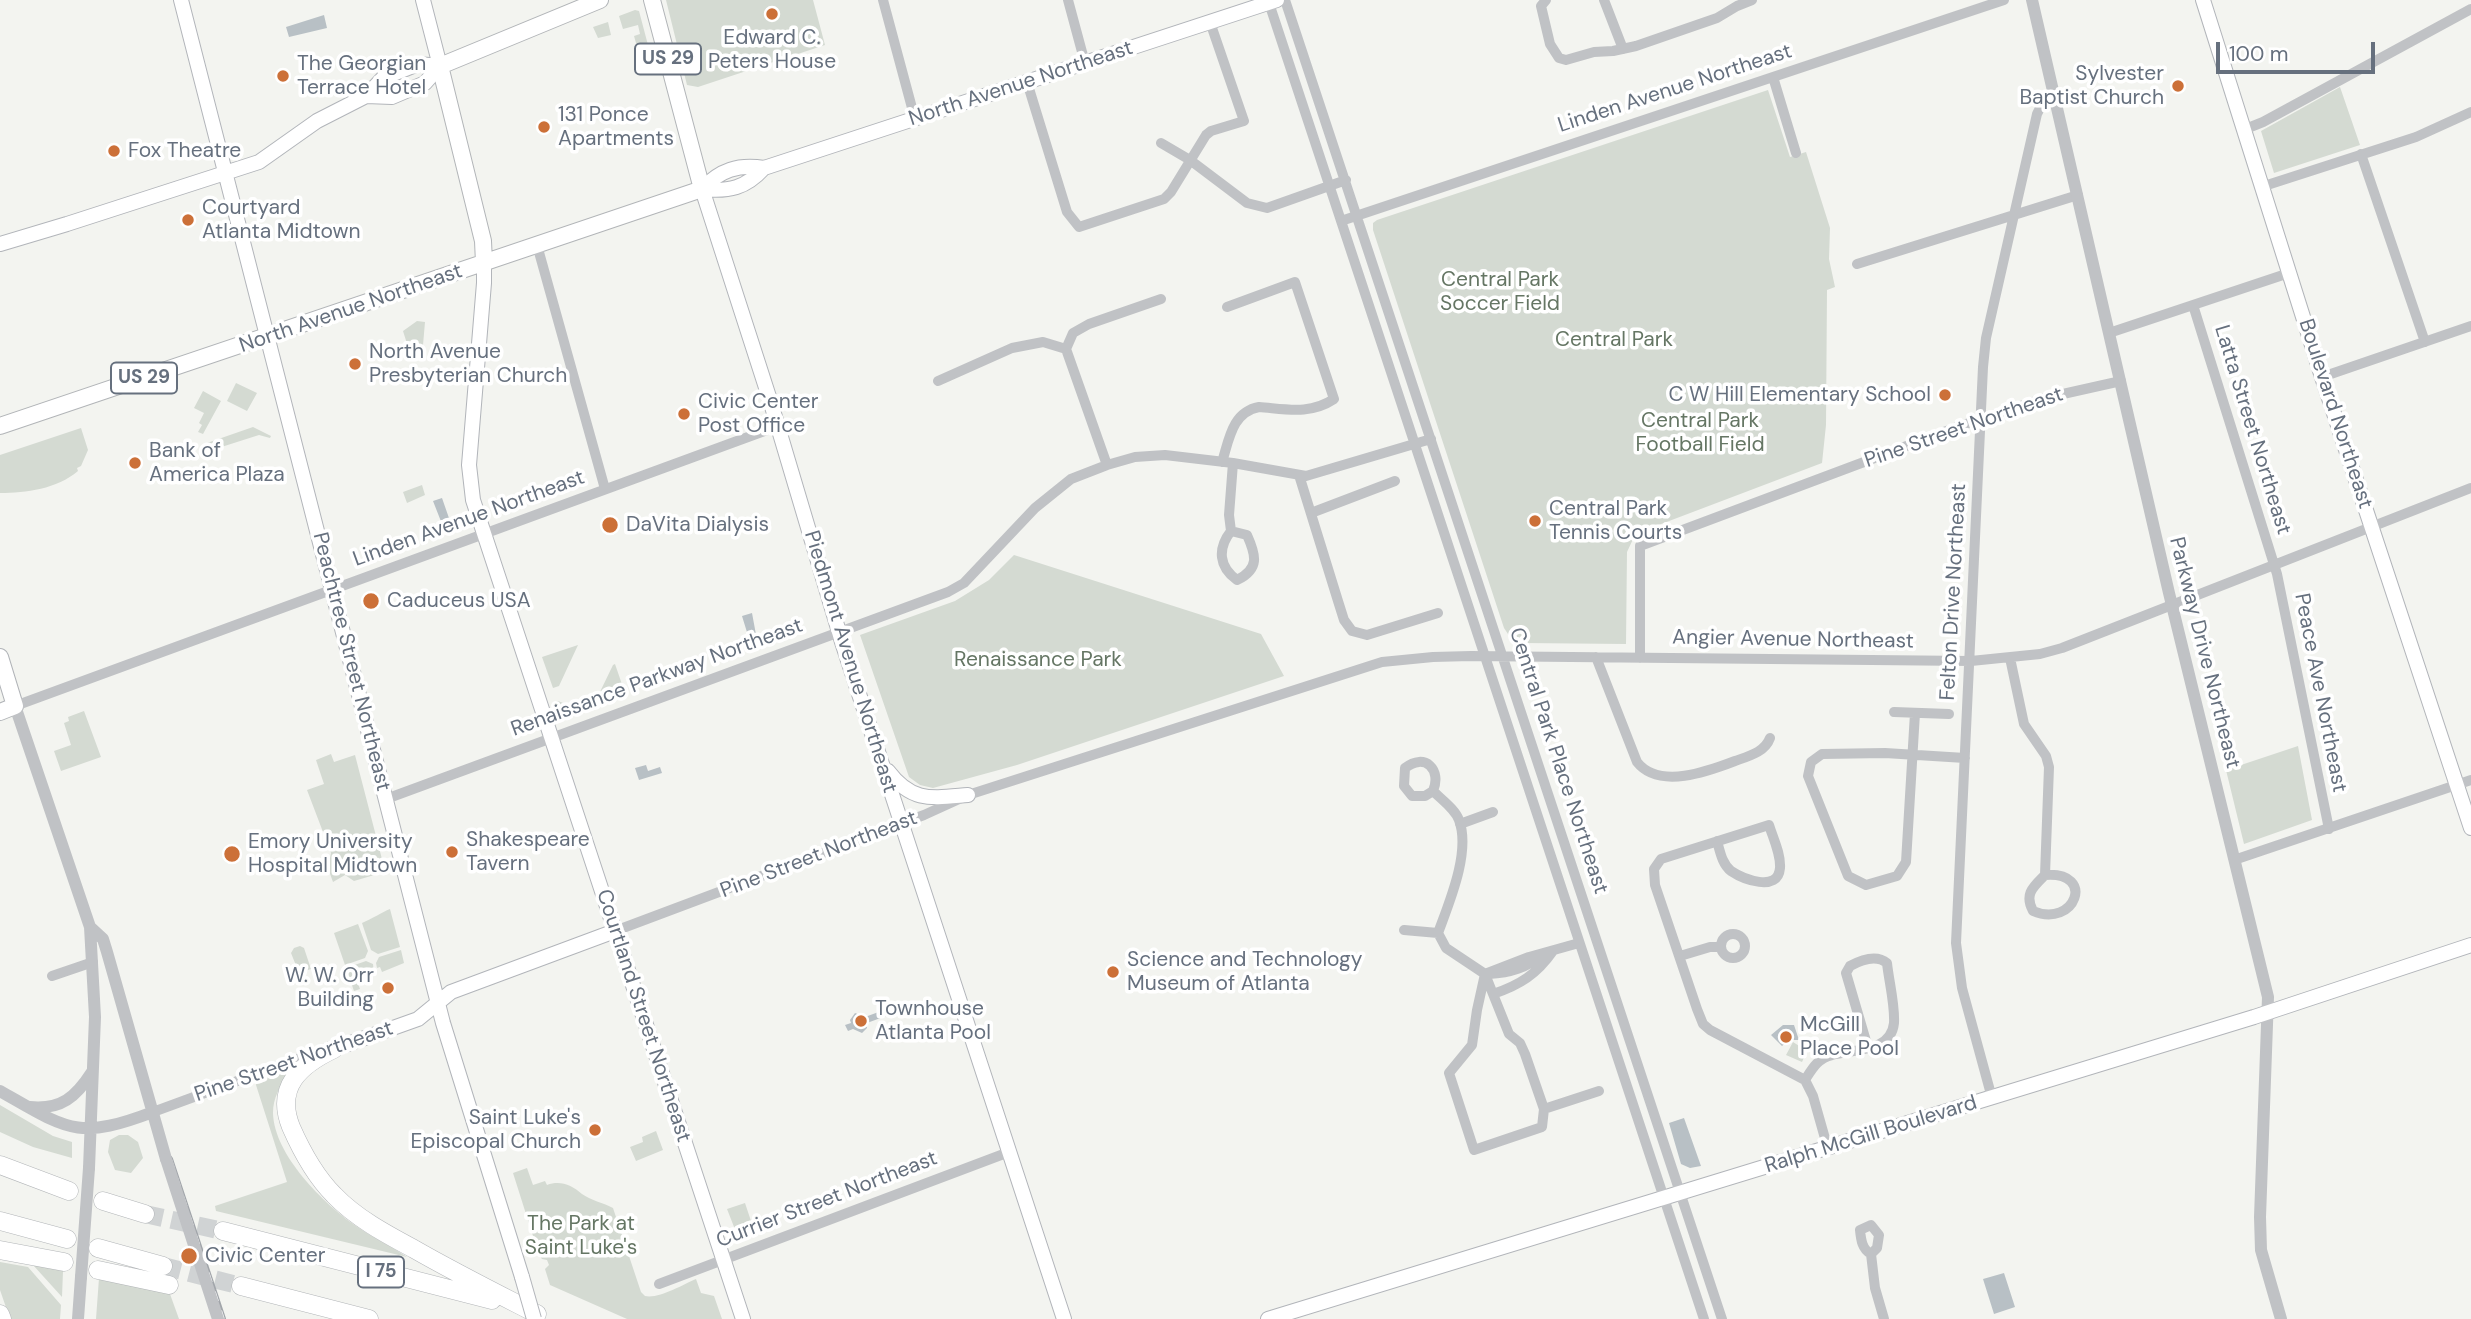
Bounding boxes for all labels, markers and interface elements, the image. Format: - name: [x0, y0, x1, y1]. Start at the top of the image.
- marker: Edward C. Peters House: [764, 6, 780, 22]
- place label: Edward C. Peters House: [708, 25, 836, 75]
- scale bar: [2219, 28, 2378, 72]
- street label: North Avenue Northeast: [906, 36, 1136, 132]
- street label: Linden Avenue Northeast: [1555, 39, 1795, 139]
- text: 100 m: [2229, 40, 2289, 68]
- road number: US 29: [635, 44, 701, 74]
- place label: The Georgian Terrace Hotel: [297, 51, 426, 101]
- place label: Sylvester Baptist Church: [2019, 61, 2164, 111]
- marker: The Georgian Terrace Hotel: [275, 68, 291, 84]
- marker: Sylvester Baptist Church: [2170, 78, 2186, 94]
- place label: 131 Ponce Apartments: [558, 102, 674, 152]
- marker: 131 Ponce Apartments: [536, 119, 552, 135]
- place label: Fox Theatre: [128, 138, 241, 164]
- marker: Fox Theatre: [106, 143, 122, 159]
- place label: Courtyard Atlanta Midtown: [202, 195, 361, 245]
- marker: Courtyard Atlanta Midtown: [180, 212, 196, 228]
- street label: North Avenue Northeast: [236, 259, 466, 359]
- park label: Central Park Soccer Field: [1440, 267, 1560, 317]
- street label: Boulevard Northeast: [2292, 316, 2378, 512]
- street label: Latta Street Northeast: [2208, 322, 2296, 538]
- park label: Central Park: [1555, 327, 1673, 353]
- place label: North Avenue Presbyterian Church: [369, 339, 567, 389]
- marker: North Avenue Presbyterian Church: [347, 356, 363, 372]
- road number: US 29: [111, 362, 177, 394]
- place label: C W Hill Elementary School: [1668, 382, 1931, 408]
- street label: Pine Street Northeast: [1861, 382, 2067, 474]
- marker: C W Hill Elementary School: [1937, 387, 1953, 403]
- place label: Civic Center Post Office: [698, 389, 818, 439]
- marker: Civic Center Post Office: [676, 406, 692, 422]
- park label: Central Park Football Field: [1635, 408, 1765, 458]
- place label: Bank of America Plaza: [149, 438, 285, 488]
- marker: Bank of America Plaza: [127, 455, 143, 471]
- street label: Linden Avenue Northeast: [350, 465, 588, 573]
- street label: Felton Drive Northeast: [1936, 483, 1972, 701]
- place label: Central Park Tennis Courts: [1549, 496, 1682, 546]
- place label: DaVita Dialysis: [626, 512, 769, 538]
- marker: Central Park Tennis Courts: [1527, 513, 1543, 529]
- marker: DaVita Dialysis: [600, 515, 620, 535]
- street label: Piedmont Avenue Northeast: [798, 528, 902, 796]
- street label: Peachtree Street Northeast: [307, 530, 395, 794]
- street label: Parkway Drive Northeast: [2163, 535, 2245, 771]
- place label: Caduceus USA: [387, 588, 531, 614]
- marker: Caduceus USA: [361, 591, 381, 611]
- street label: Peace Ave Northeast: [2288, 591, 2352, 795]
- street label: Renaissance Parkway Northeast: [508, 613, 806, 743]
- street label: Central Park Place Northeast: [1503, 625, 1613, 897]
- street label: Angier Avenue Northeast: [1672, 625, 1914, 655]
- park label: Renaissance Park: [954, 647, 1122, 673]
- street label: Pine Street Northeast: [717, 806, 921, 904]
- place label: Shakespeare Tavern: [466, 827, 590, 877]
- place label: Emory University Hospital Midtown: [248, 829, 417, 879]
- marker: Emory University Hospital Midtown: [222, 844, 242, 864]
- marker: Shakespeare Tavern: [444, 844, 460, 860]
- street label: Courtland Street Northeast: [590, 886, 696, 1146]
- place label: Science and Technology Museum of Atlanta: [1127, 947, 1362, 997]
- place label: W. W. Orr Building: [285, 963, 374, 1013]
- marker: Science and Technology Museum of Atlanta: [1105, 964, 1121, 980]
- marker: W. W. Orr Building: [380, 980, 396, 996]
- place label: Townhouse Atlanta Pool: [875, 996, 991, 1046]
- place label: McGill Place Pool: [1800, 1012, 1899, 1062]
- marker: Townhouse Atlanta Pool: [853, 1013, 869, 1029]
- street label: Pine Street Northeast: [191, 1016, 397, 1108]
- marker: McGill Place Pool: [1778, 1029, 1794, 1045]
- street label: Ralph McGill Boulevard: [1762, 1091, 1980, 1179]
- place label: Saint Luke's Episcopal Church: [410, 1105, 581, 1155]
- marker: Saint Luke's Episcopal Church: [587, 1122, 603, 1138]
- street label: Currier Street Northeast: [713, 1146, 941, 1254]
- park label: The Park at Saint Luke's: [525, 1211, 637, 1261]
- place label: Civic Center: [205, 1243, 325, 1269]
- marker: Civic Center: [179, 1246, 199, 1266]
- road number: I 75: [358, 1256, 404, 1288]

